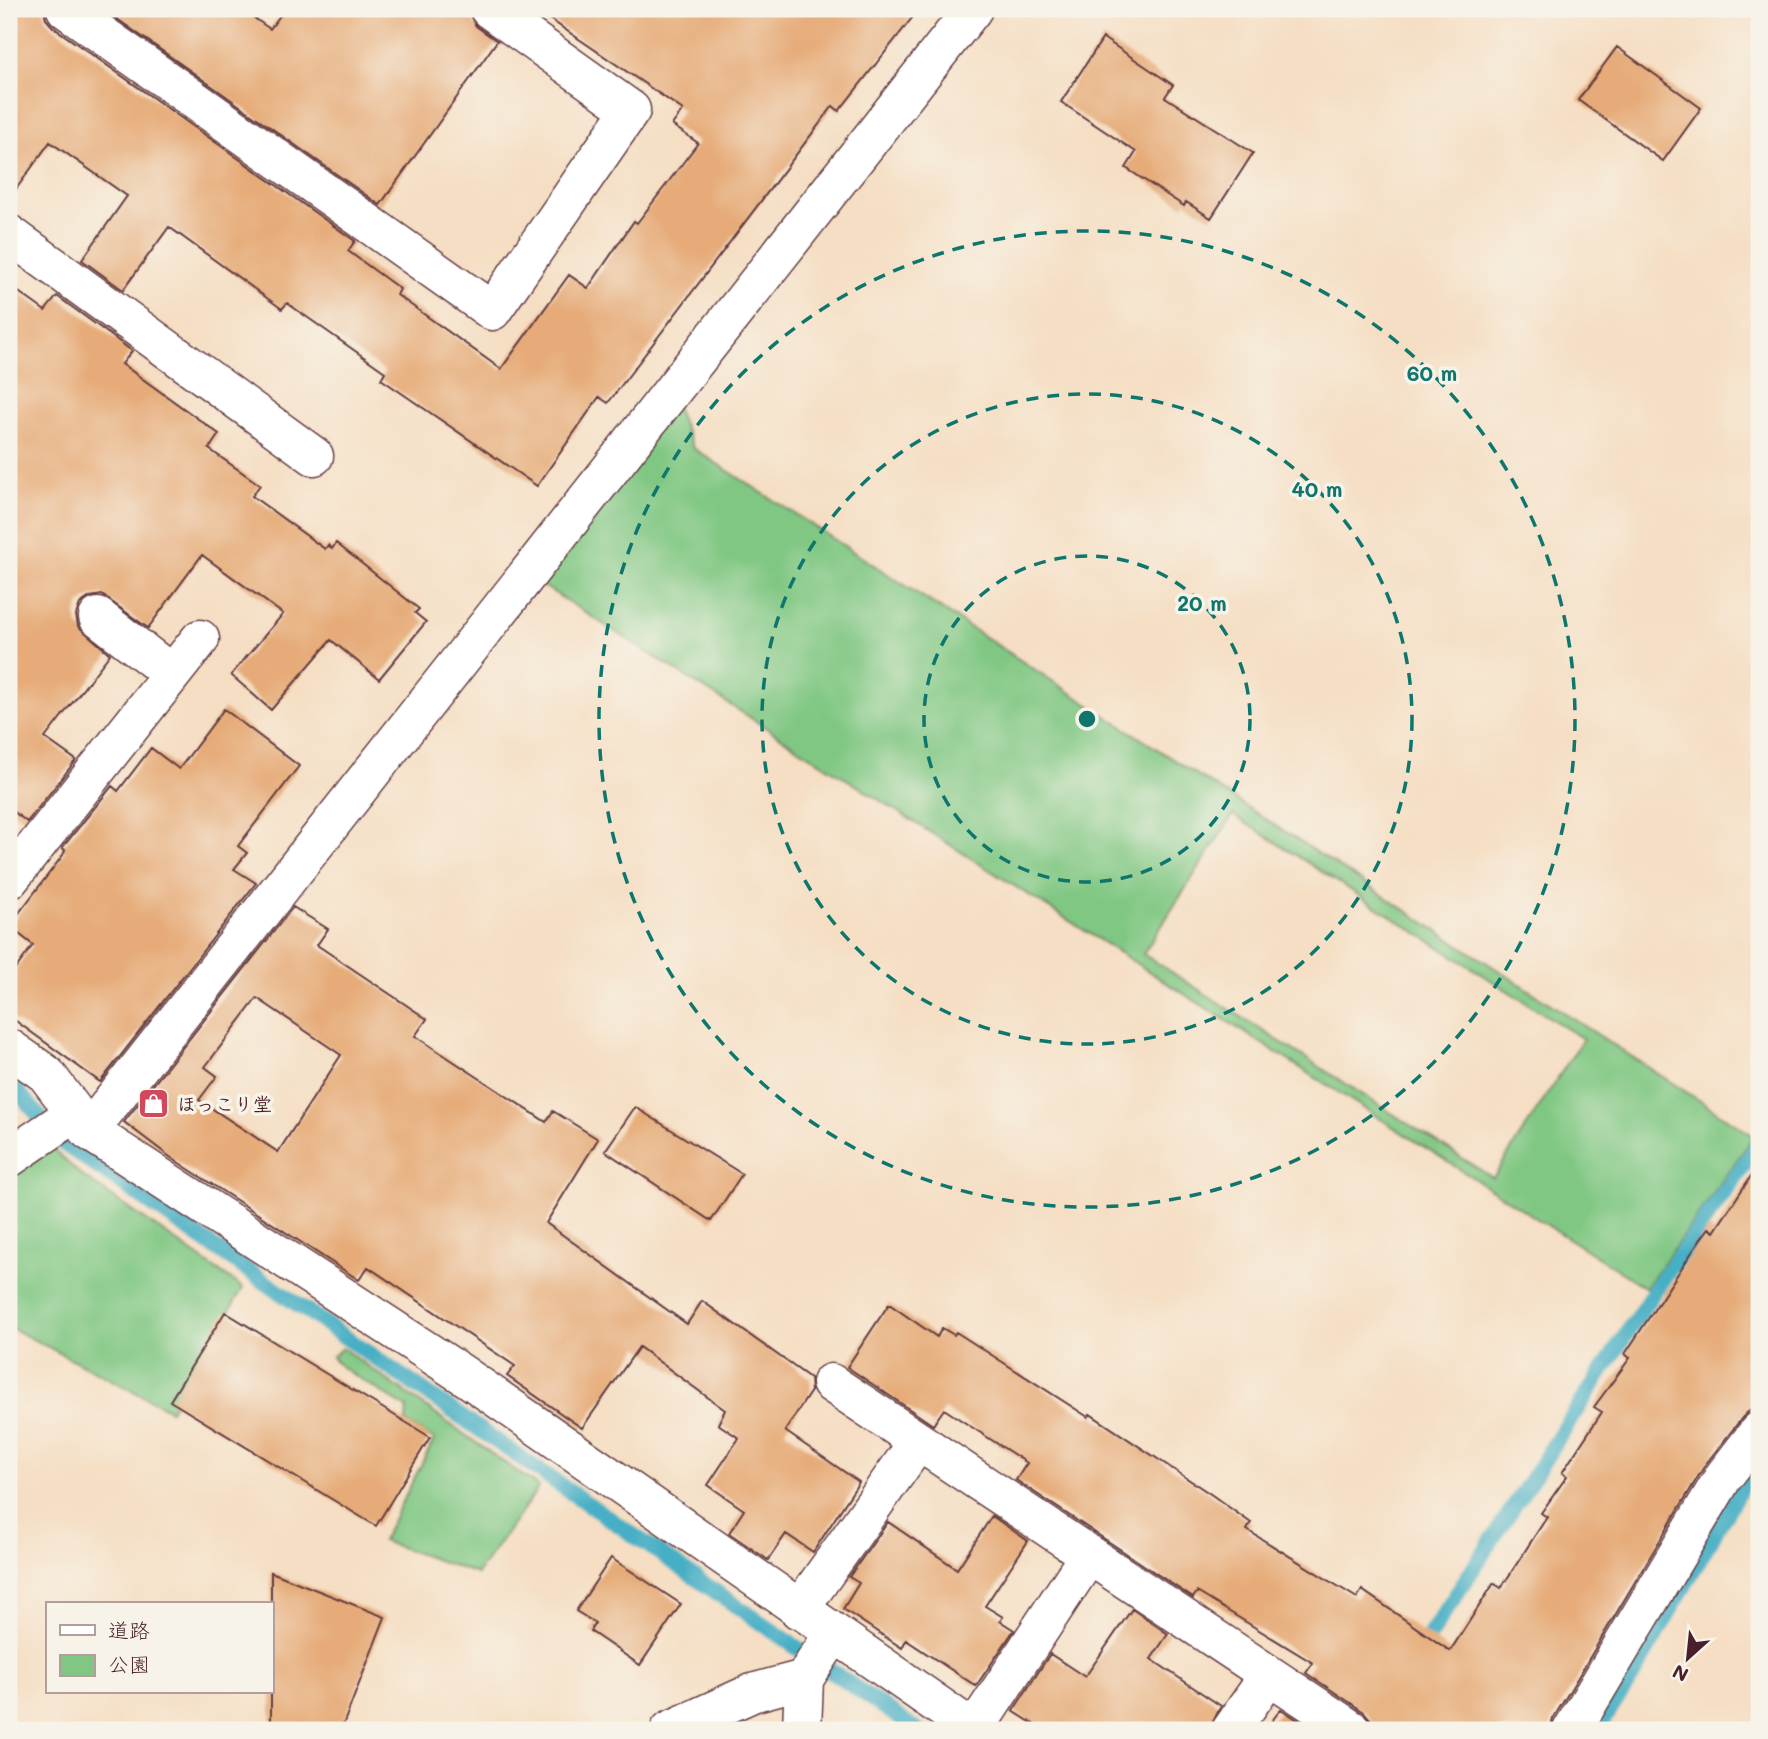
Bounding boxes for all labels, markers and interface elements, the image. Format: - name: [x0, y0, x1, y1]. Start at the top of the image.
- text: 60 m: [1407, 359, 1457, 386]
- text: 40 m: [1291, 475, 1343, 502]
- text: 20 m: [1177, 589, 1227, 616]
- centre of rings: [1075, 707, 1099, 731]
- shop icon: ほっこり堂: [137, 1087, 171, 1121]
- place label: ほっこり堂: [177, 1091, 272, 1116]
- legend: [46, 1602, 273, 1694]
- text: 道路: [108, 1616, 150, 1643]
- north arrow: [1652, 1624, 1722, 1694]
- text: 公園: [108, 1650, 150, 1677]
- text: N: [1668, 1659, 1692, 1688]

